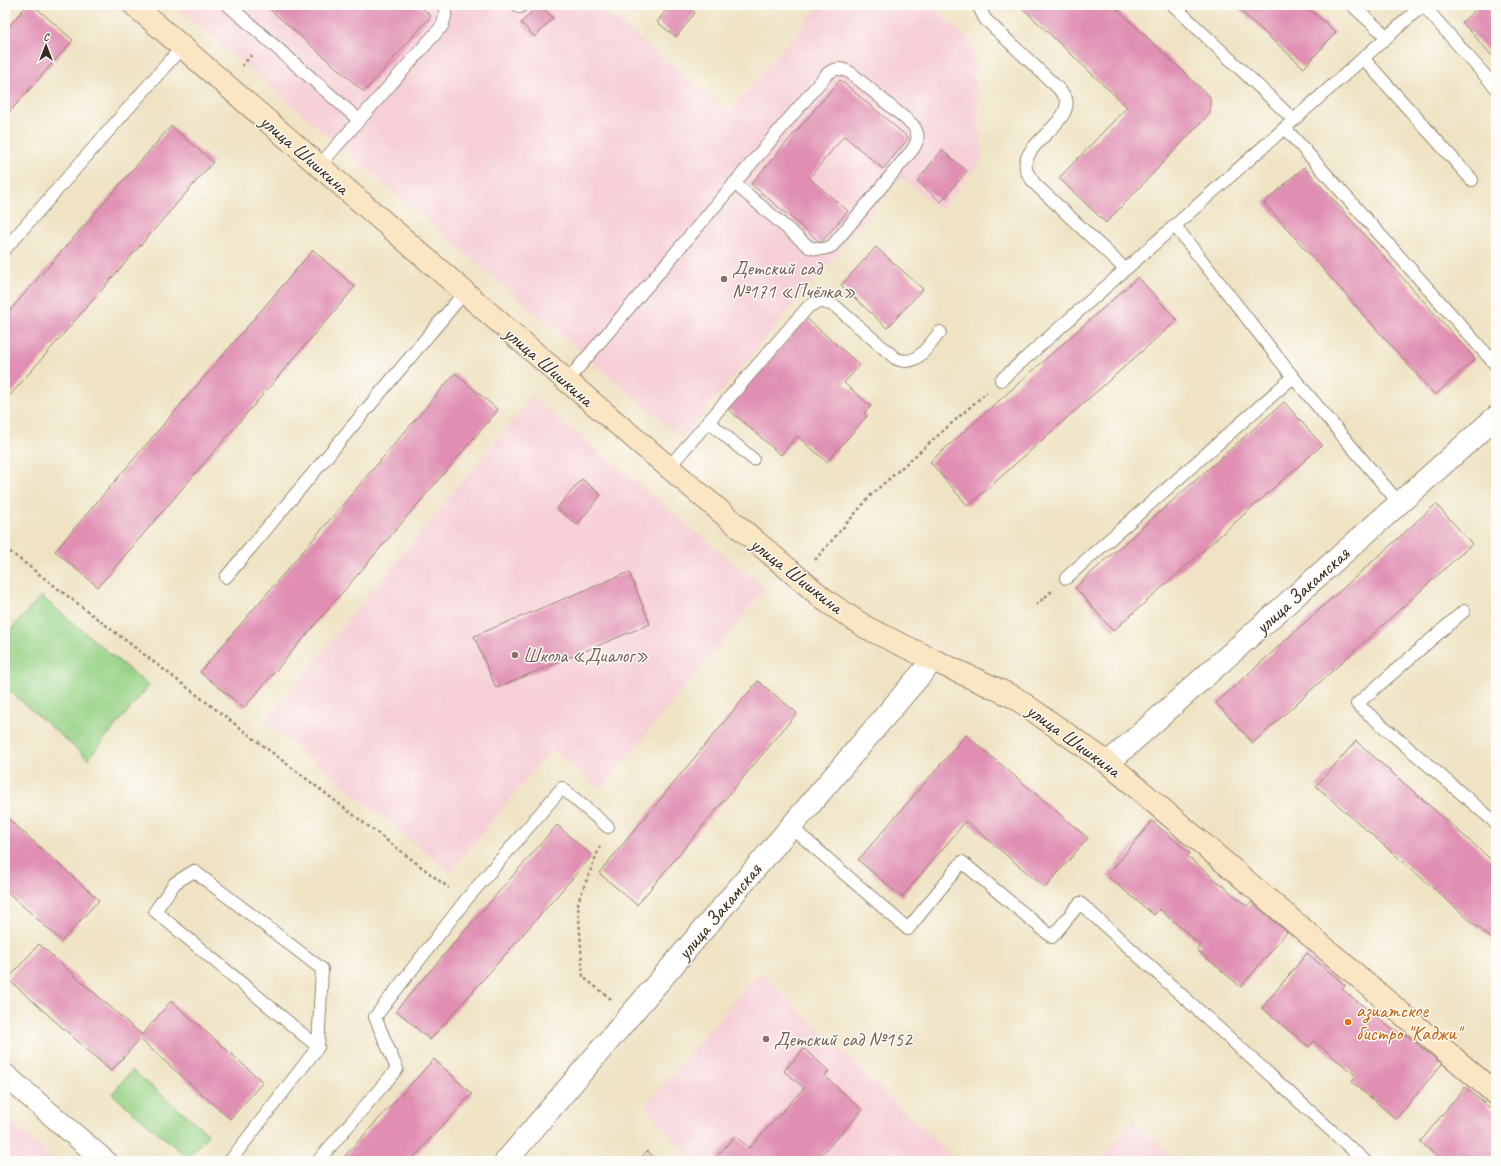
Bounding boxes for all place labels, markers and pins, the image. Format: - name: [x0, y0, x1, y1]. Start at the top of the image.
- place label: Детский сад №171 «Пчёлка»: [732, 256, 856, 304]
- marker: Детский сад №171 «Пчёлка»: [719, 274, 729, 284]
- place label: Школа «Диалог»: [523, 643, 648, 668]
- marker: Школа «Диалог»: [510, 650, 520, 660]
- place label: азиатское бистро "Каджи": [1356, 998, 1465, 1046]
- marker: азиатское бистро "Каджи": [1343, 1017, 1353, 1027]
- place label: Детский сад №152: [774, 1027, 914, 1052]
- marker: Детский сад №152: [761, 1034, 771, 1044]

